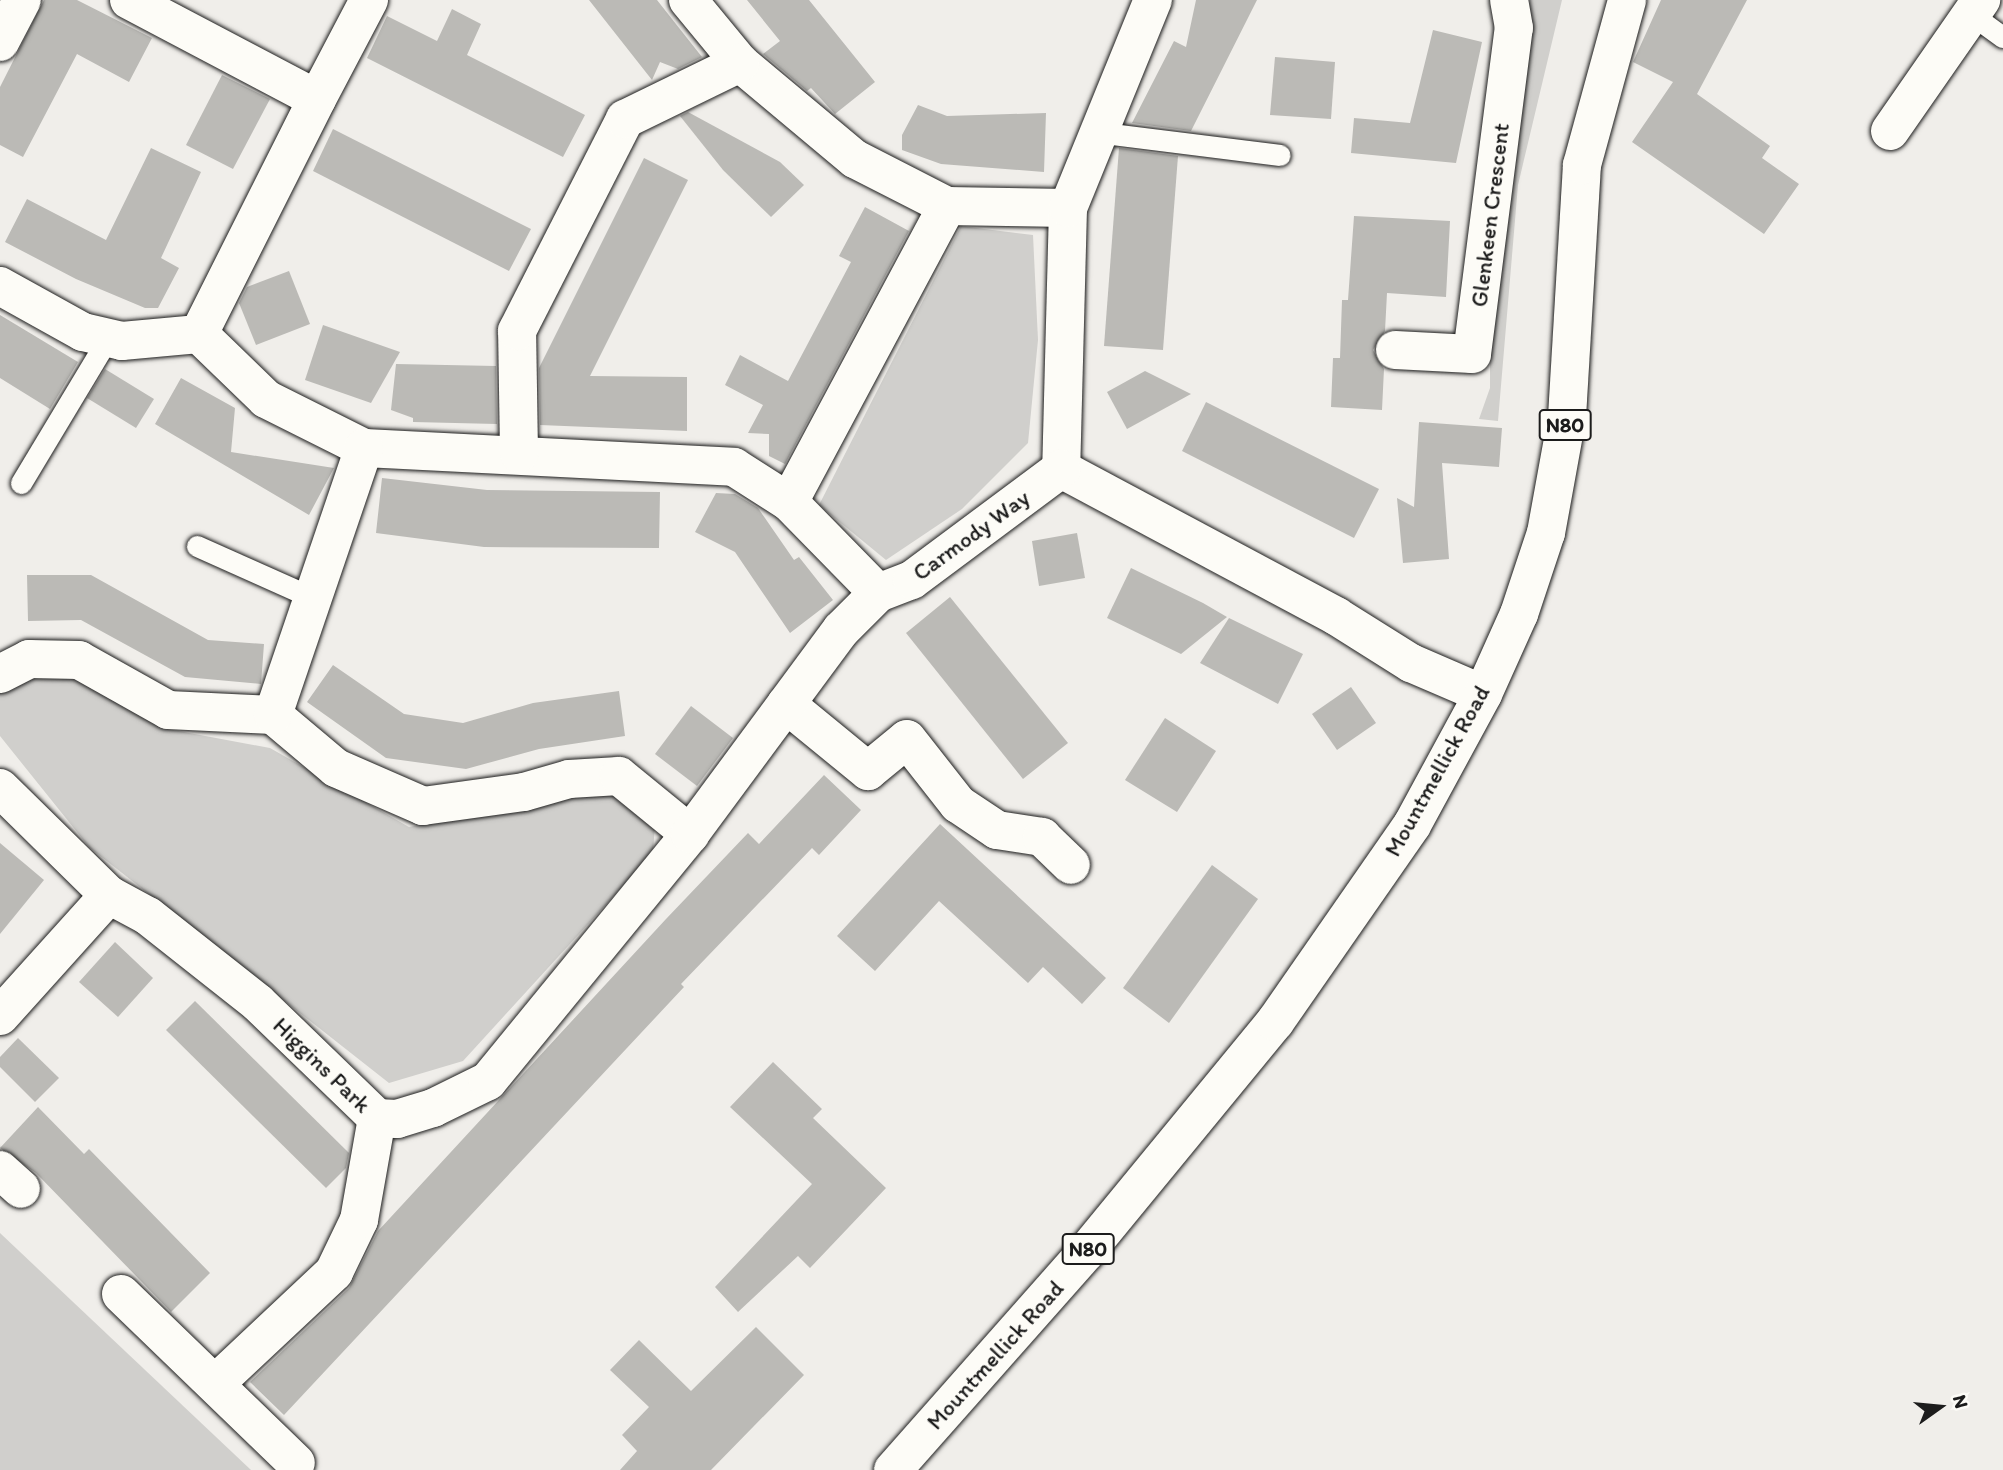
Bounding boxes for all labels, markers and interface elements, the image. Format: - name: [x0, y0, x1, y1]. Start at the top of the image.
- street label: Glenkeen Crescent: [1465, 121, 1515, 309]
- road number: N80: [1537, 408, 1593, 442]
- street label: Carmody Way: [908, 484, 1034, 586]
- street label: Mountmellick Road: [1379, 681, 1495, 861]
- street label: Higgins Park: [268, 1012, 376, 1118]
- road number: N80: [1060, 1232, 1116, 1266]
- street label: Mountmellick Road: [921, 1275, 1069, 1435]
- north arrow: [1905, 1372, 1975, 1442]
- text: N: [1948, 1392, 1974, 1411]

